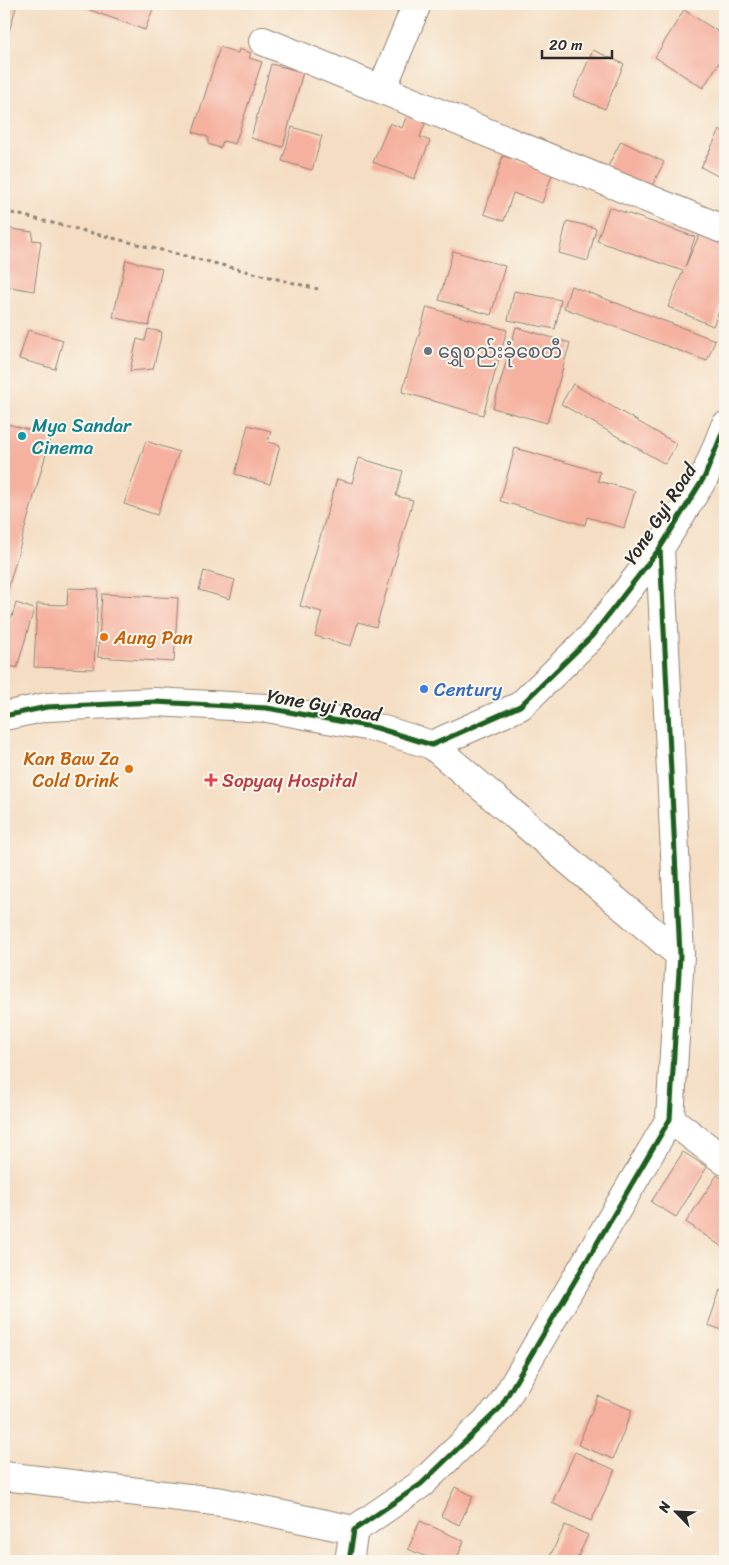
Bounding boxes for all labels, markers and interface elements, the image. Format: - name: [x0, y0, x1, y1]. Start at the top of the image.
- scale bar: [542, 28, 612, 60]
- text: 20 m: [549, 32, 583, 58]
- place label: ရွှေစည်းခုံစေတီ: [438, 335, 562, 368]
- marker: ရွှေစည်းခုံစေတီ: [422, 345, 434, 357]
- place label: Mya Sandar Cinema: [32, 409, 132, 464]
- marker: Mya Sandar Cinema: [16, 430, 28, 442]
- street label: Yone Gyi Road: [615, 455, 706, 571]
- place label: Aung Pan: [113, 621, 193, 654]
- marker: Aung Pan: [98, 631, 110, 643]
- place label: Century: [434, 673, 502, 706]
- street label: Yone Gyi Road: [264, 679, 386, 732]
- marker: Century: [418, 683, 430, 695]
- place label: Kan Baw Za Cold Drink: [23, 742, 119, 797]
- marker: Kan Baw Za Cold Drink: [123, 763, 135, 775]
- place label: Sopyay Hospital: [222, 764, 358, 797]
- marker: Sopyay Hospital: [204, 773, 218, 787]
- north arrow: [652, 1488, 702, 1538]
- text: N: [651, 1497, 678, 1517]

